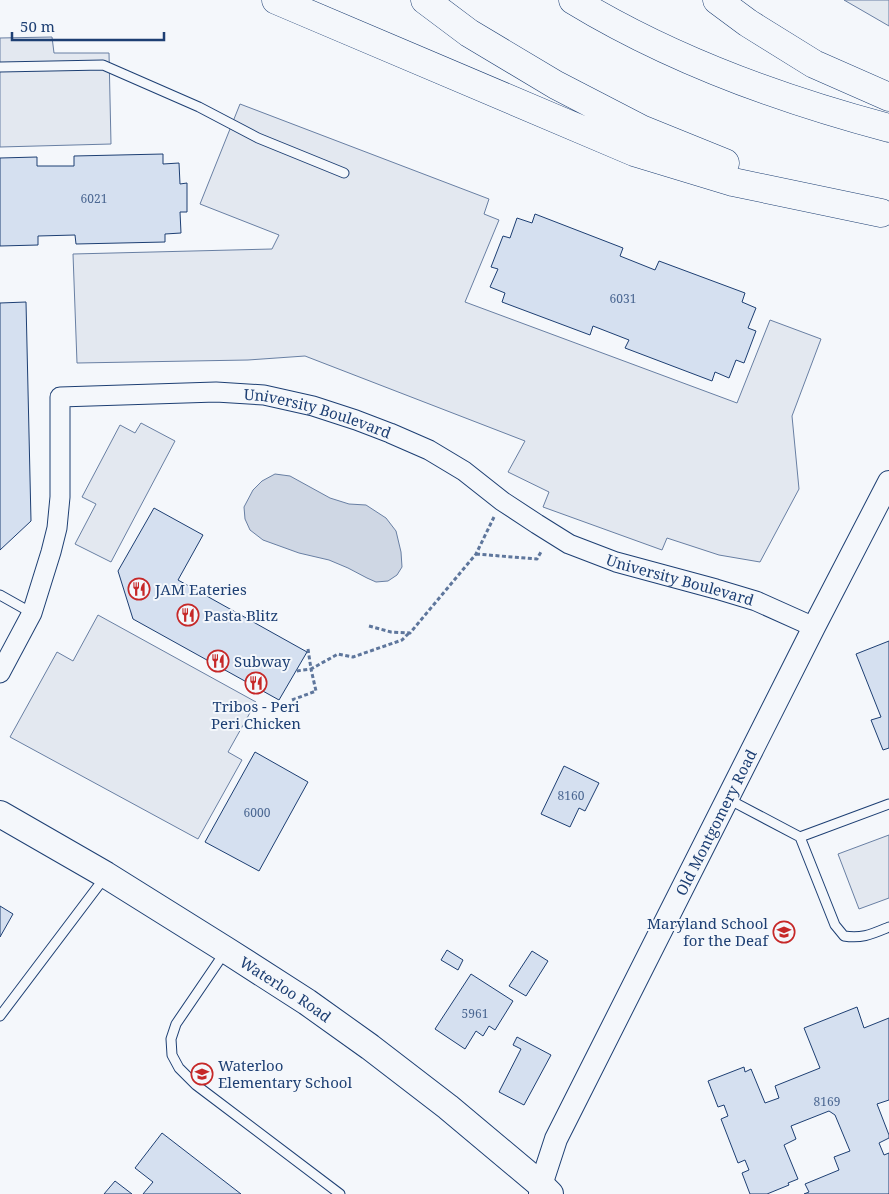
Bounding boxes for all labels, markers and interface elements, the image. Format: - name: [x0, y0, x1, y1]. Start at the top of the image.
- scale bar: [12, 10, 165, 42]
- text: 50 m: [20, 16, 55, 36]
- house number: 6021: [81, 190, 107, 207]
- house number: 6031: [610, 290, 636, 307]
- street label: University Boulevard: [243, 384, 394, 442]
- street label: University Boulevard: [603, 549, 756, 610]
- restaurant icon: JAM Eateries: [127, 577, 151, 601]
- place label: JAM Eateries: [154, 579, 247, 599]
- restaurant icon: Pasta Blitz: [176, 603, 200, 627]
- place label: Pasta Blitz: [204, 605, 278, 625]
- restaurant icon: Subway: [206, 649, 230, 673]
- place label: Subway: [234, 651, 291, 671]
- restaurant icon: Tribos - Peri Peri Chicken: [244, 671, 268, 695]
- place label: Tribos - Peri Peri Chicken: [211, 696, 301, 733]
- street label: Old Montgomery Road: [670, 746, 761, 899]
- house number: 8160: [558, 787, 585, 804]
- house number: 6000: [244, 804, 271, 821]
- place label: Maryland School for the Deaf: [647, 913, 769, 950]
- school or university icon: Maryland School for the Deaf: [772, 920, 796, 944]
- street label: Waterloo Road: [236, 952, 335, 1026]
- house number: 5961: [462, 1005, 488, 1022]
- place label: Waterloo Elementary School: [218, 1055, 352, 1092]
- school or university icon: Waterloo Elementary School: [190, 1062, 214, 1086]
- house number: 8169: [814, 1093, 840, 1110]

